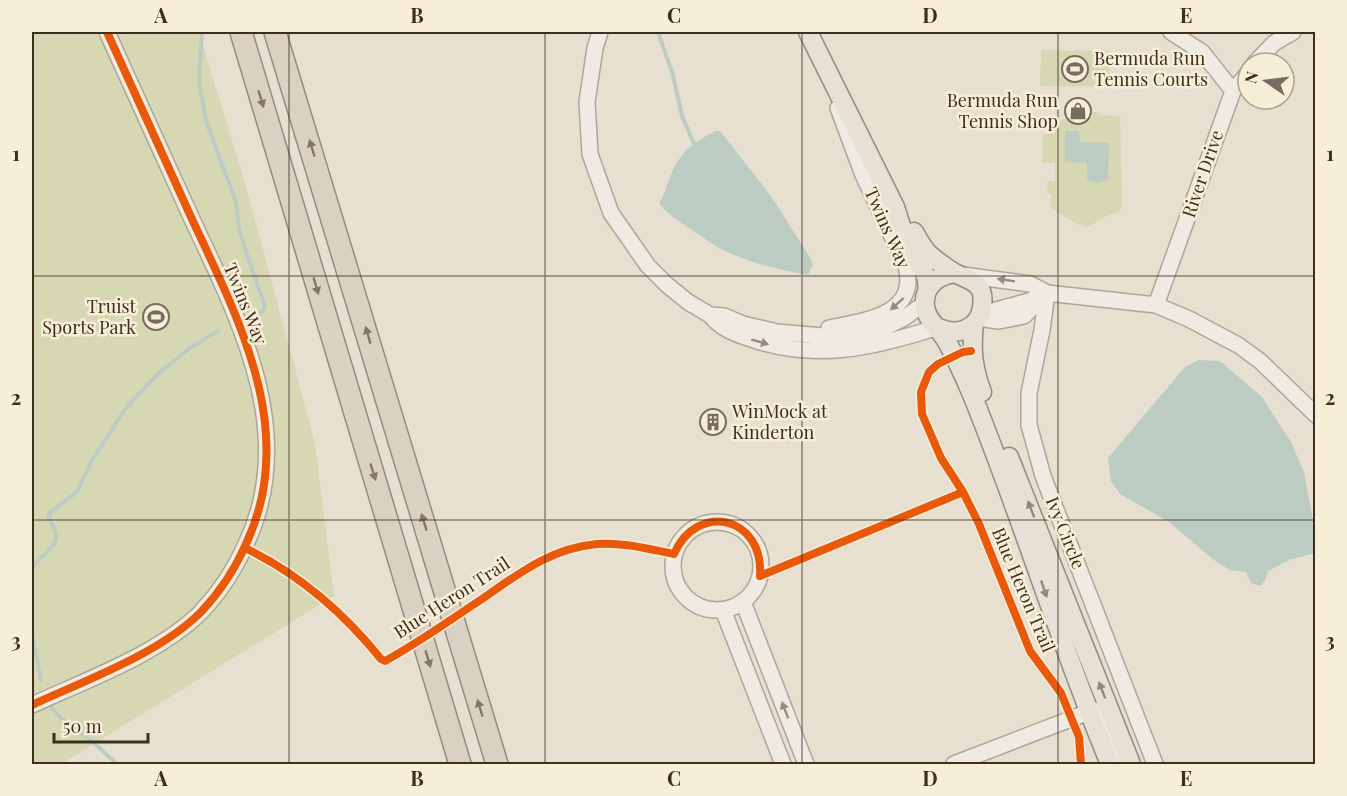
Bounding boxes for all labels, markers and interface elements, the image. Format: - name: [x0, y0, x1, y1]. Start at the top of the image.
- text: A: [153, 1, 168, 28]
- text: B: [410, 1, 424, 28]
- text: C: [667, 1, 681, 28]
- text: D: [922, 1, 938, 28]
- text: E: [1180, 1, 1192, 28]
- place label: Bermuda Run Tennis Courts: [1094, 46, 1208, 91]
- north arrow: [1236, 51, 1296, 111]
- sports icon: Bermuda Run Tennis Courts: [1060, 54, 1090, 84]
- text: N: [1239, 69, 1263, 85]
- place label: Bermuda Run Tennis Shop: [947, 88, 1058, 133]
- one-way arrow: [257, 90, 266, 108]
- shop icon: Bermuda Run Tennis Shop: [1063, 96, 1093, 126]
- street label: River Drive: [1176, 127, 1228, 221]
- text: 1: [12, 139, 20, 166]
- one-way arrow: [307, 139, 316, 157]
- text: 1: [1326, 139, 1334, 166]
- street label: Twins Way: [859, 183, 916, 272]
- street label: Twins Way: [219, 259, 273, 348]
- one-way arrow: [996, 275, 1015, 284]
- one-way arrow: [312, 277, 321, 295]
- place label: Truist Sports Park: [42, 294, 137, 339]
- one-way arrow: [890, 297, 905, 310]
- sports icon: Truist Sports Park: [141, 302, 171, 332]
- one-way arrow: [363, 326, 372, 344]
- one-way arrow: [751, 338, 769, 347]
- text: 2: [11, 383, 21, 410]
- text: 2: [1325, 383, 1335, 410]
- place label: WinMock at Kinderton: [731, 399, 828, 444]
- building icon: WinMock at Kinderton: [698, 407, 728, 437]
- one-way arrow: [369, 463, 378, 481]
- street label: Ivy Circle: [1041, 493, 1091, 572]
- one-way arrow: [1025, 500, 1035, 518]
- one-way arrow: [419, 513, 428, 531]
- street label: Blue Heron Trail: [987, 523, 1061, 656]
- street label: Blue Heron Trail: [389, 551, 514, 644]
- one-way arrow: [1040, 580, 1050, 598]
- text: 3: [11, 626, 21, 653]
- text: 3: [1325, 626, 1335, 653]
- one-way arrow: [424, 650, 433, 668]
- one-way arrow: [1097, 681, 1107, 699]
- one-way arrow: [475, 699, 484, 717]
- one-way arrow: [779, 701, 789, 719]
- scale bar: [54, 706, 148, 744]
- text: 50 m: [63, 714, 102, 738]
- text: A: [153, 764, 168, 791]
- text: B: [410, 764, 424, 791]
- text: C: [667, 764, 681, 791]
- text: D: [922, 764, 938, 791]
- text: E: [1180, 764, 1192, 791]

